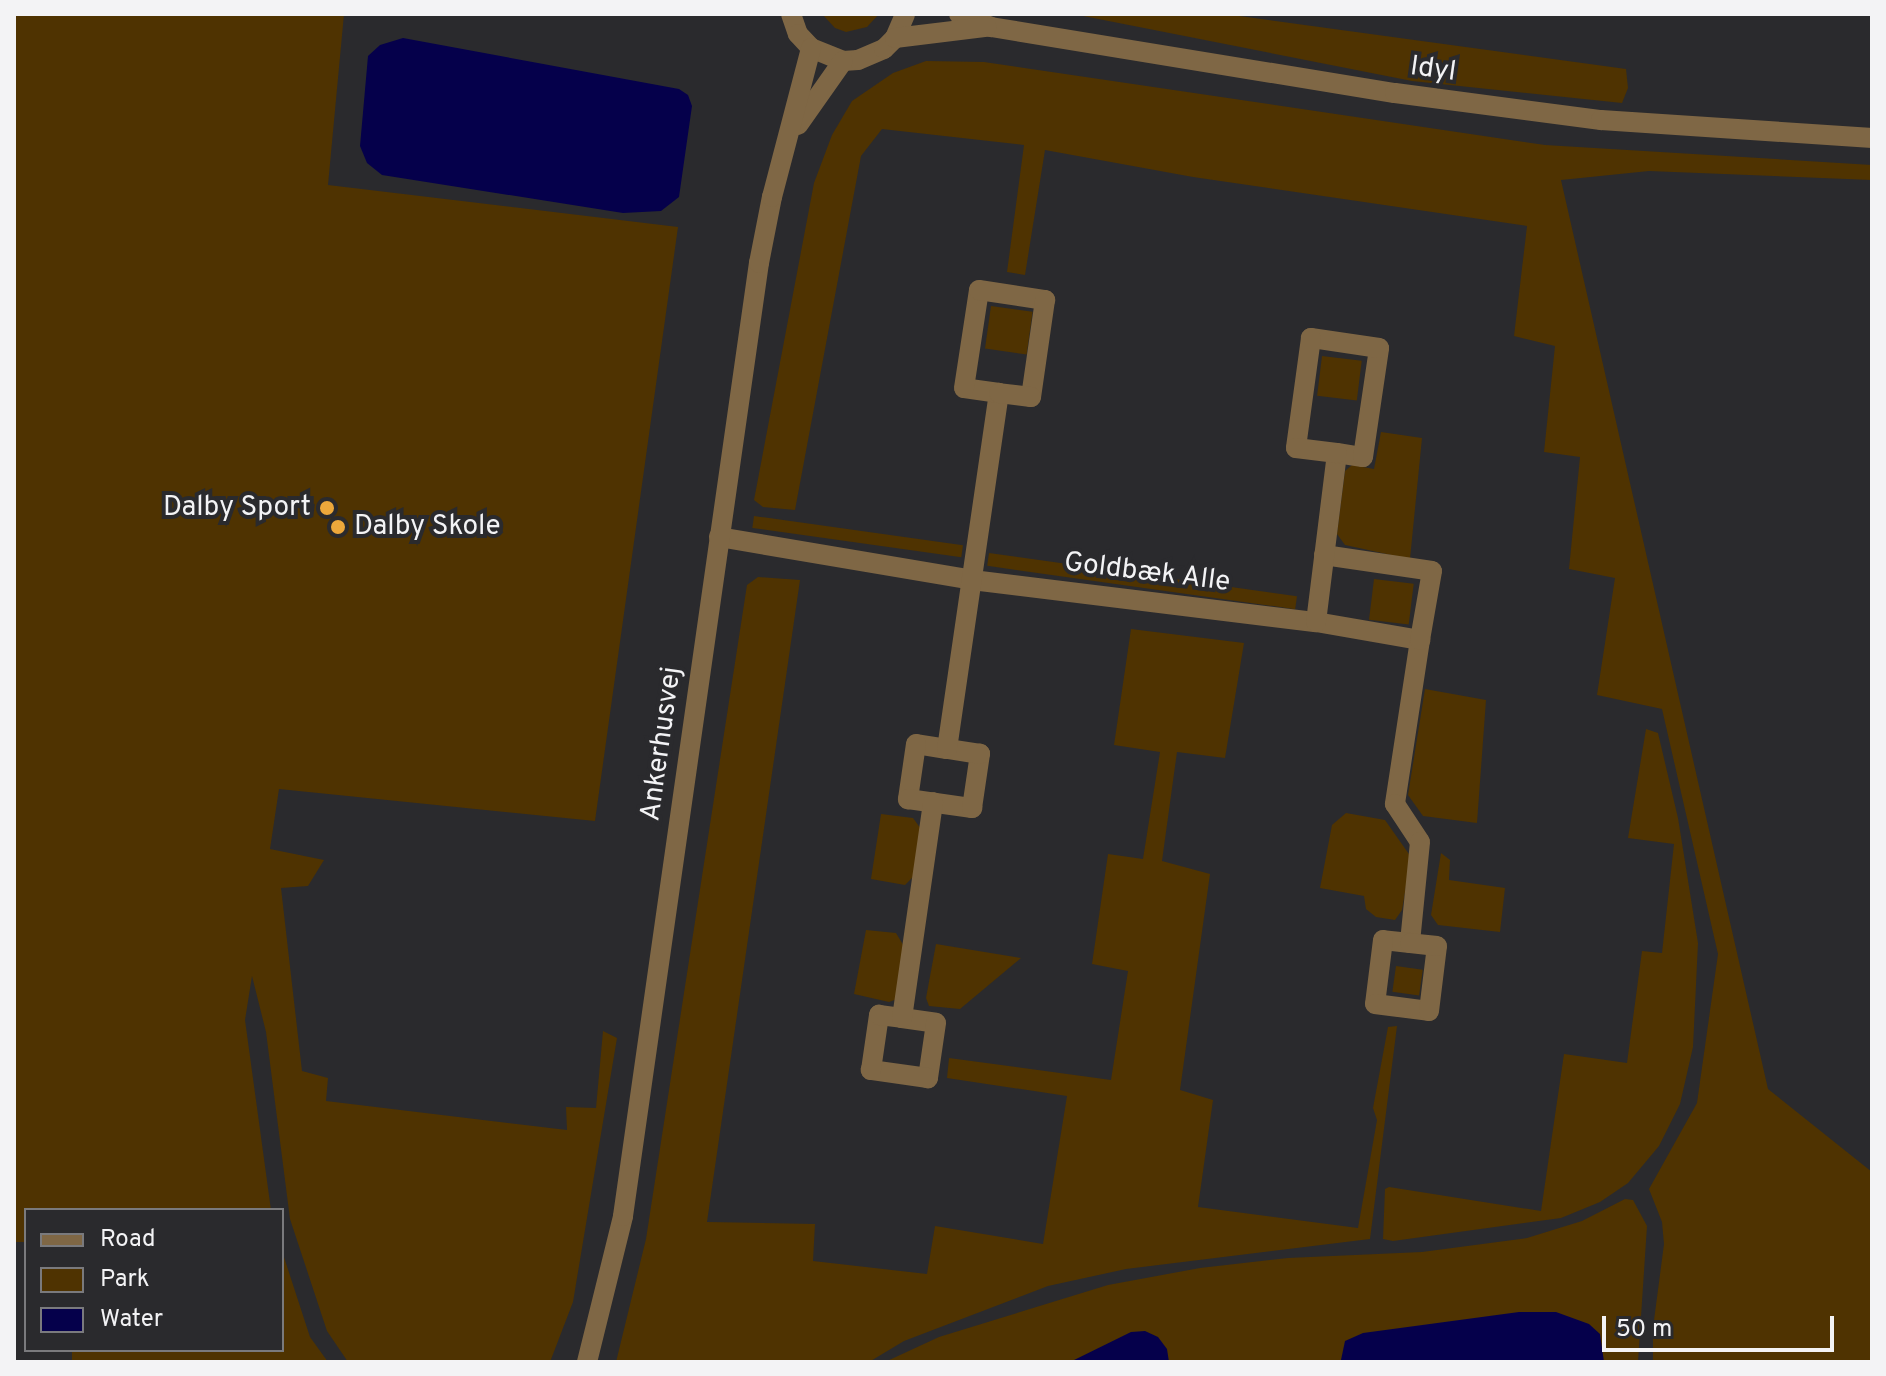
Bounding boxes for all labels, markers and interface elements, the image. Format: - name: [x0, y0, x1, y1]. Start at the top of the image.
- street label: Idyl: [1408, 50, 1458, 90]
- place label: Dalby Sport: [163, 491, 311, 525]
- marker: Dalby Sport: [318, 499, 336, 517]
- place label: Dalby Skole: [354, 510, 500, 544]
- marker: Dalby Skole: [329, 518, 347, 536]
- street label: Goldbæk Alle: [1061, 546, 1233, 600]
- street label: Ankerhusvej: [635, 665, 689, 823]
- legend: [24, 1208, 284, 1352]
- text: Road: [100, 1225, 156, 1255]
- text: Park: [100, 1265, 150, 1295]
- scale bar: [1606, 1300, 1838, 1350]
- text: Water: [100, 1305, 163, 1335]
- text: 50 m: [1616, 1315, 1672, 1345]

